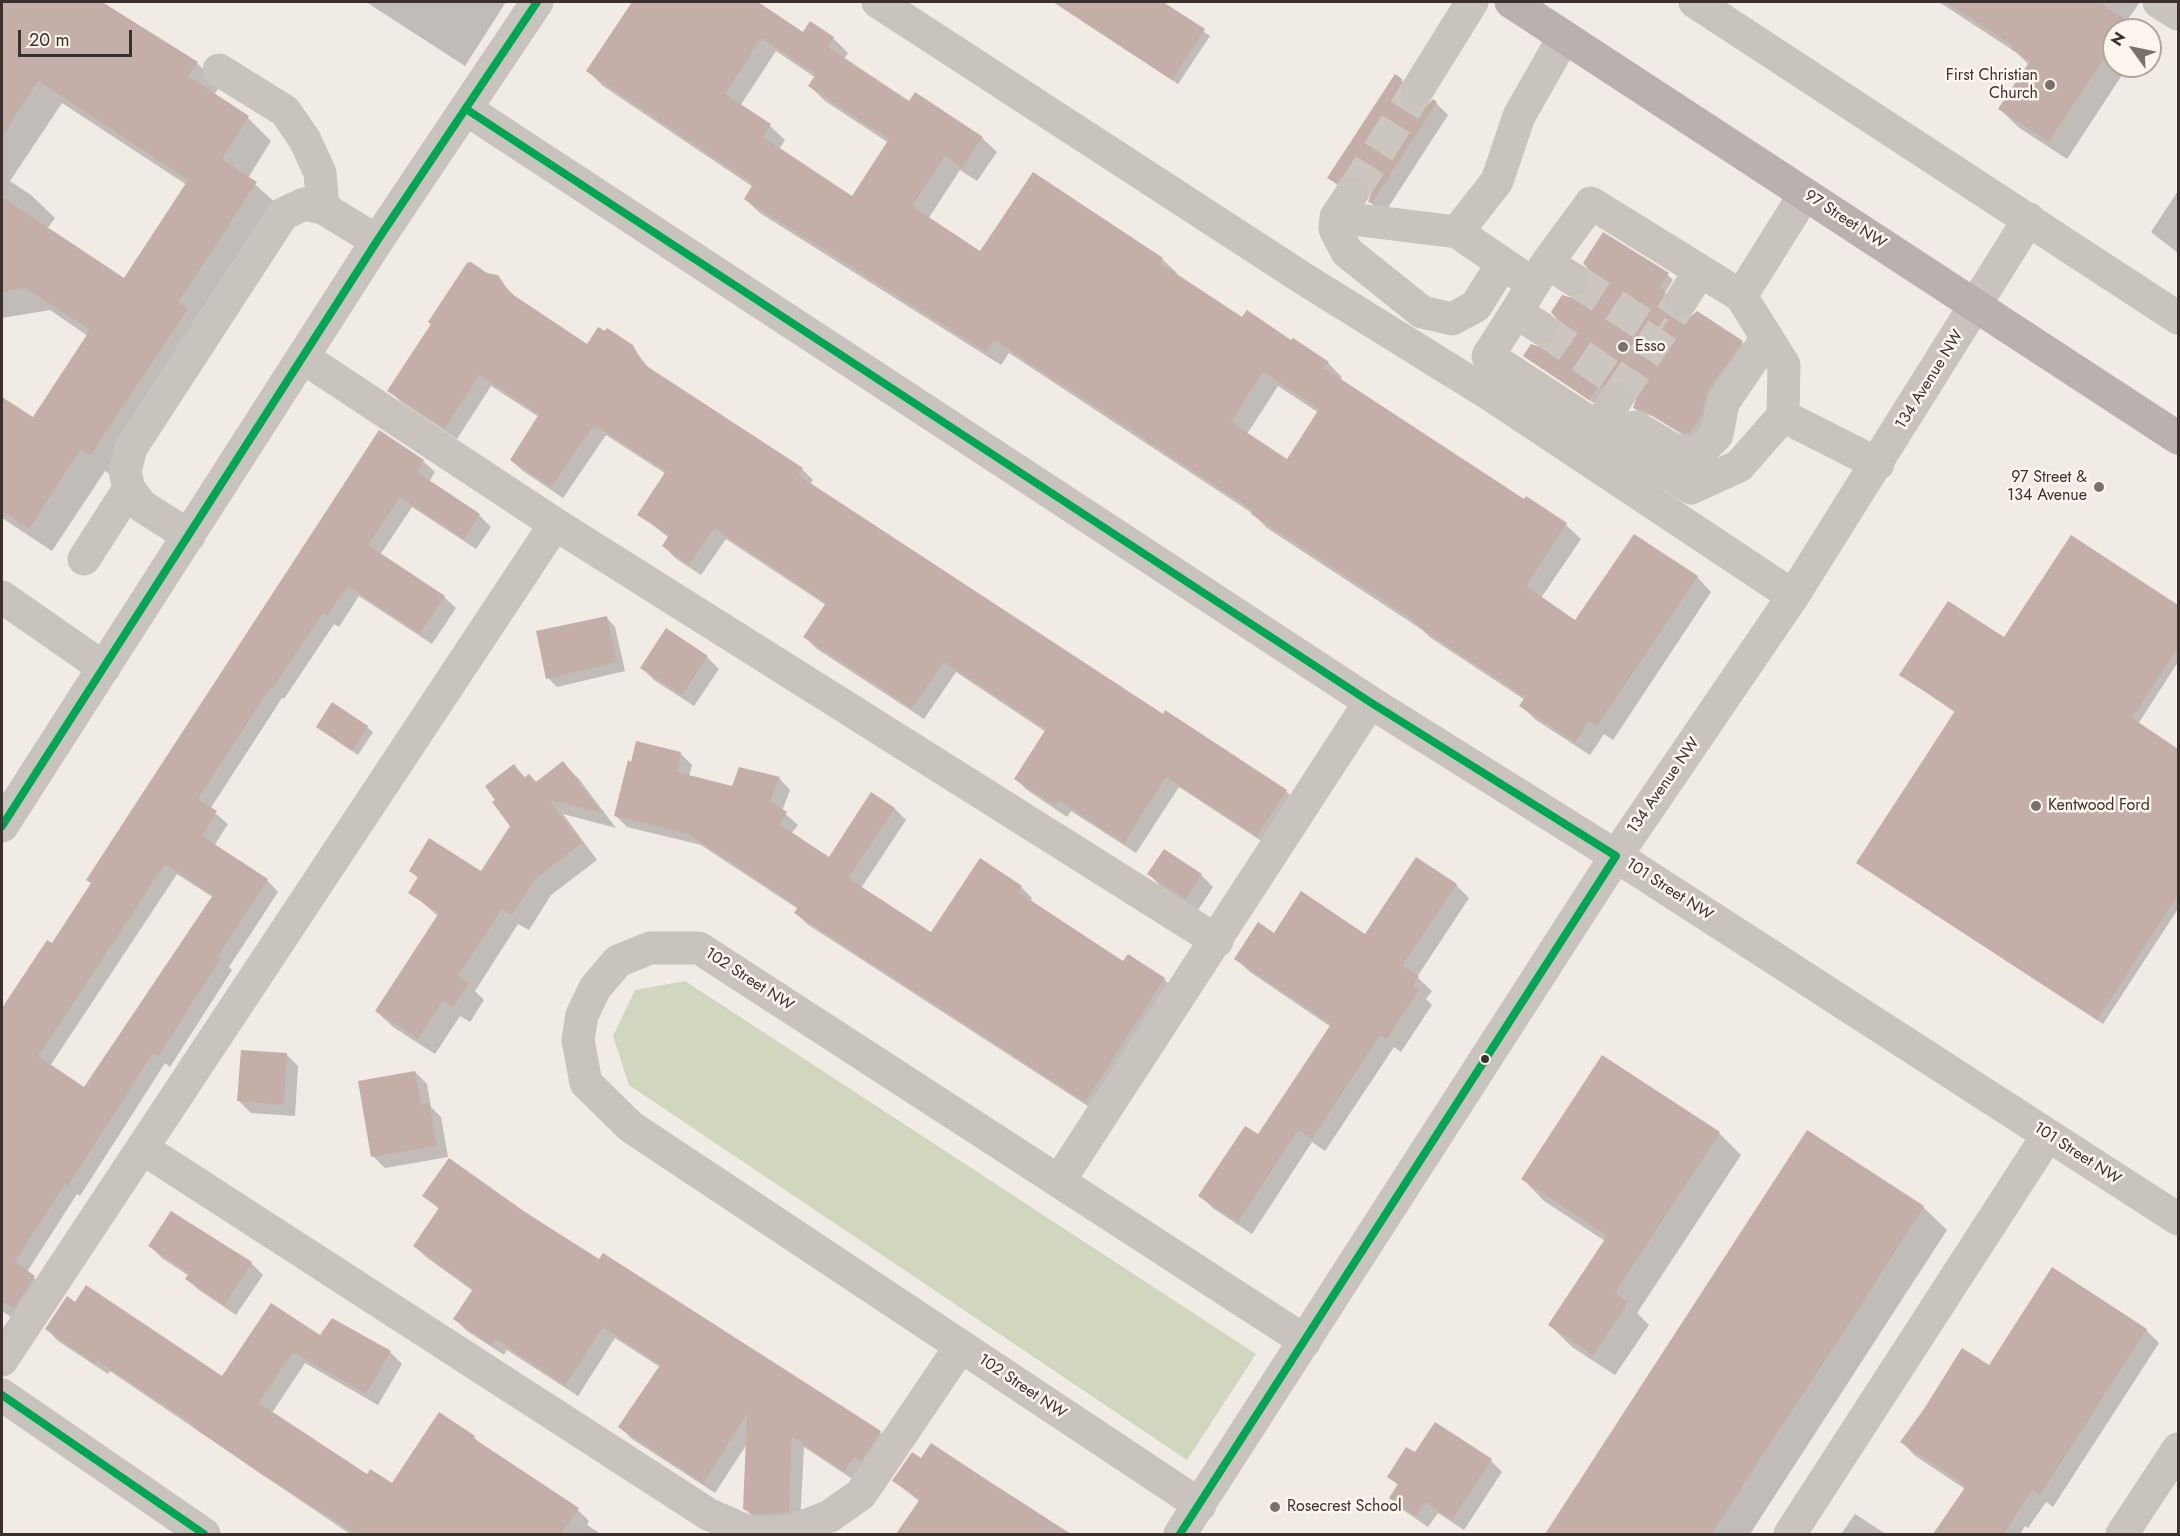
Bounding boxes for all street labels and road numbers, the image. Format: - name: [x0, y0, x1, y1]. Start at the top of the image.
- street label: 97 Street NW: [1801, 187, 1889, 253]
- street label: 134 Avenue NW: [1892, 327, 1968, 433]
- street label: 134 Avenue NW: [1624, 734, 1704, 838]
- street label: 101 Street NW: [1622, 855, 1716, 925]
- street label: 102 Street NW: [701, 944, 797, 1016]
- street label: 101 Street NW: [2030, 1119, 2124, 1189]
- street label: 102 Street NW: [974, 1351, 1070, 1423]

